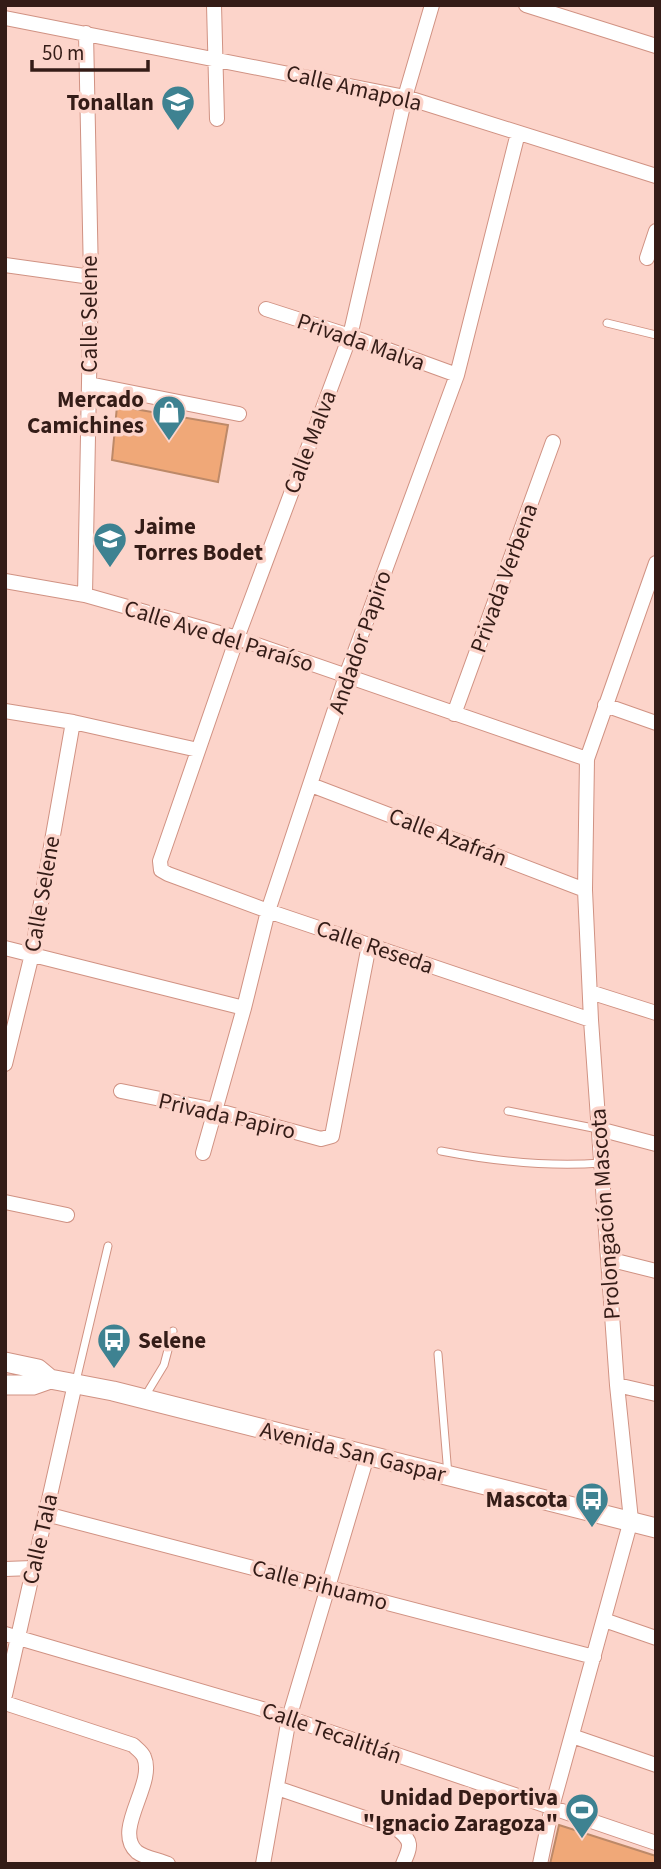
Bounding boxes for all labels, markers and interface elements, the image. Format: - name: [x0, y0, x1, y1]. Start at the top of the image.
- scale bar: [32, 28, 147, 72]
- text: 50 m: [42, 38, 84, 68]
- street label: Calle Amapola: [283, 56, 425, 120]
- school or university icon: Tonallan: [159, 83, 197, 132]
- place label: Tonallan: [66, 86, 154, 119]
- street label: Calle Selene: [73, 255, 106, 373]
- street label: Privada Malva: [292, 305, 430, 379]
- place label: Mercado Camichines: [27, 383, 144, 442]
- street label: Calle Malva: [275, 385, 345, 499]
- shop icon: Mercado Camichines: [150, 393, 188, 442]
- street label: Privada Verbena: [462, 499, 546, 657]
- place label: Jaime Torres Bodet: [134, 510, 263, 569]
- school or university icon: Jaime Torres Bodet: [91, 520, 129, 569]
- street label: Andador Papiro: [320, 566, 400, 718]
- street label: Calle Ave del Paraíso: [120, 591, 318, 681]
- street label: Calle Azafrán: [384, 799, 512, 875]
- street label: Calle Selene: [16, 833, 68, 955]
- street label: Calle Reseda: [312, 912, 438, 982]
- street label: Privada Papiro: [155, 1084, 299, 1148]
- street label: Prolongación Mascota: [581, 1107, 629, 1321]
- bus stop icon: Selene: [95, 1321, 133, 1370]
- place label: Selene: [138, 1324, 206, 1357]
- street label: Avenida San Gaspar: [257, 1413, 450, 1491]
- bus stop icon: Mascota: [573, 1480, 611, 1529]
- place label: Mascota: [485, 1483, 568, 1516]
- street label: Calle Tala: [14, 1490, 66, 1588]
- street label: Calle Pihuamo: [248, 1551, 392, 1619]
- street label: Calle Tecalitlán: [258, 1694, 406, 1772]
- place label: Unidad Deportiva "Ignacio Zaragoza": [363, 1781, 558, 1840]
- sports icon: Unidad Deportiva "Ignacio Zaragoza": [563, 1791, 601, 1840]

